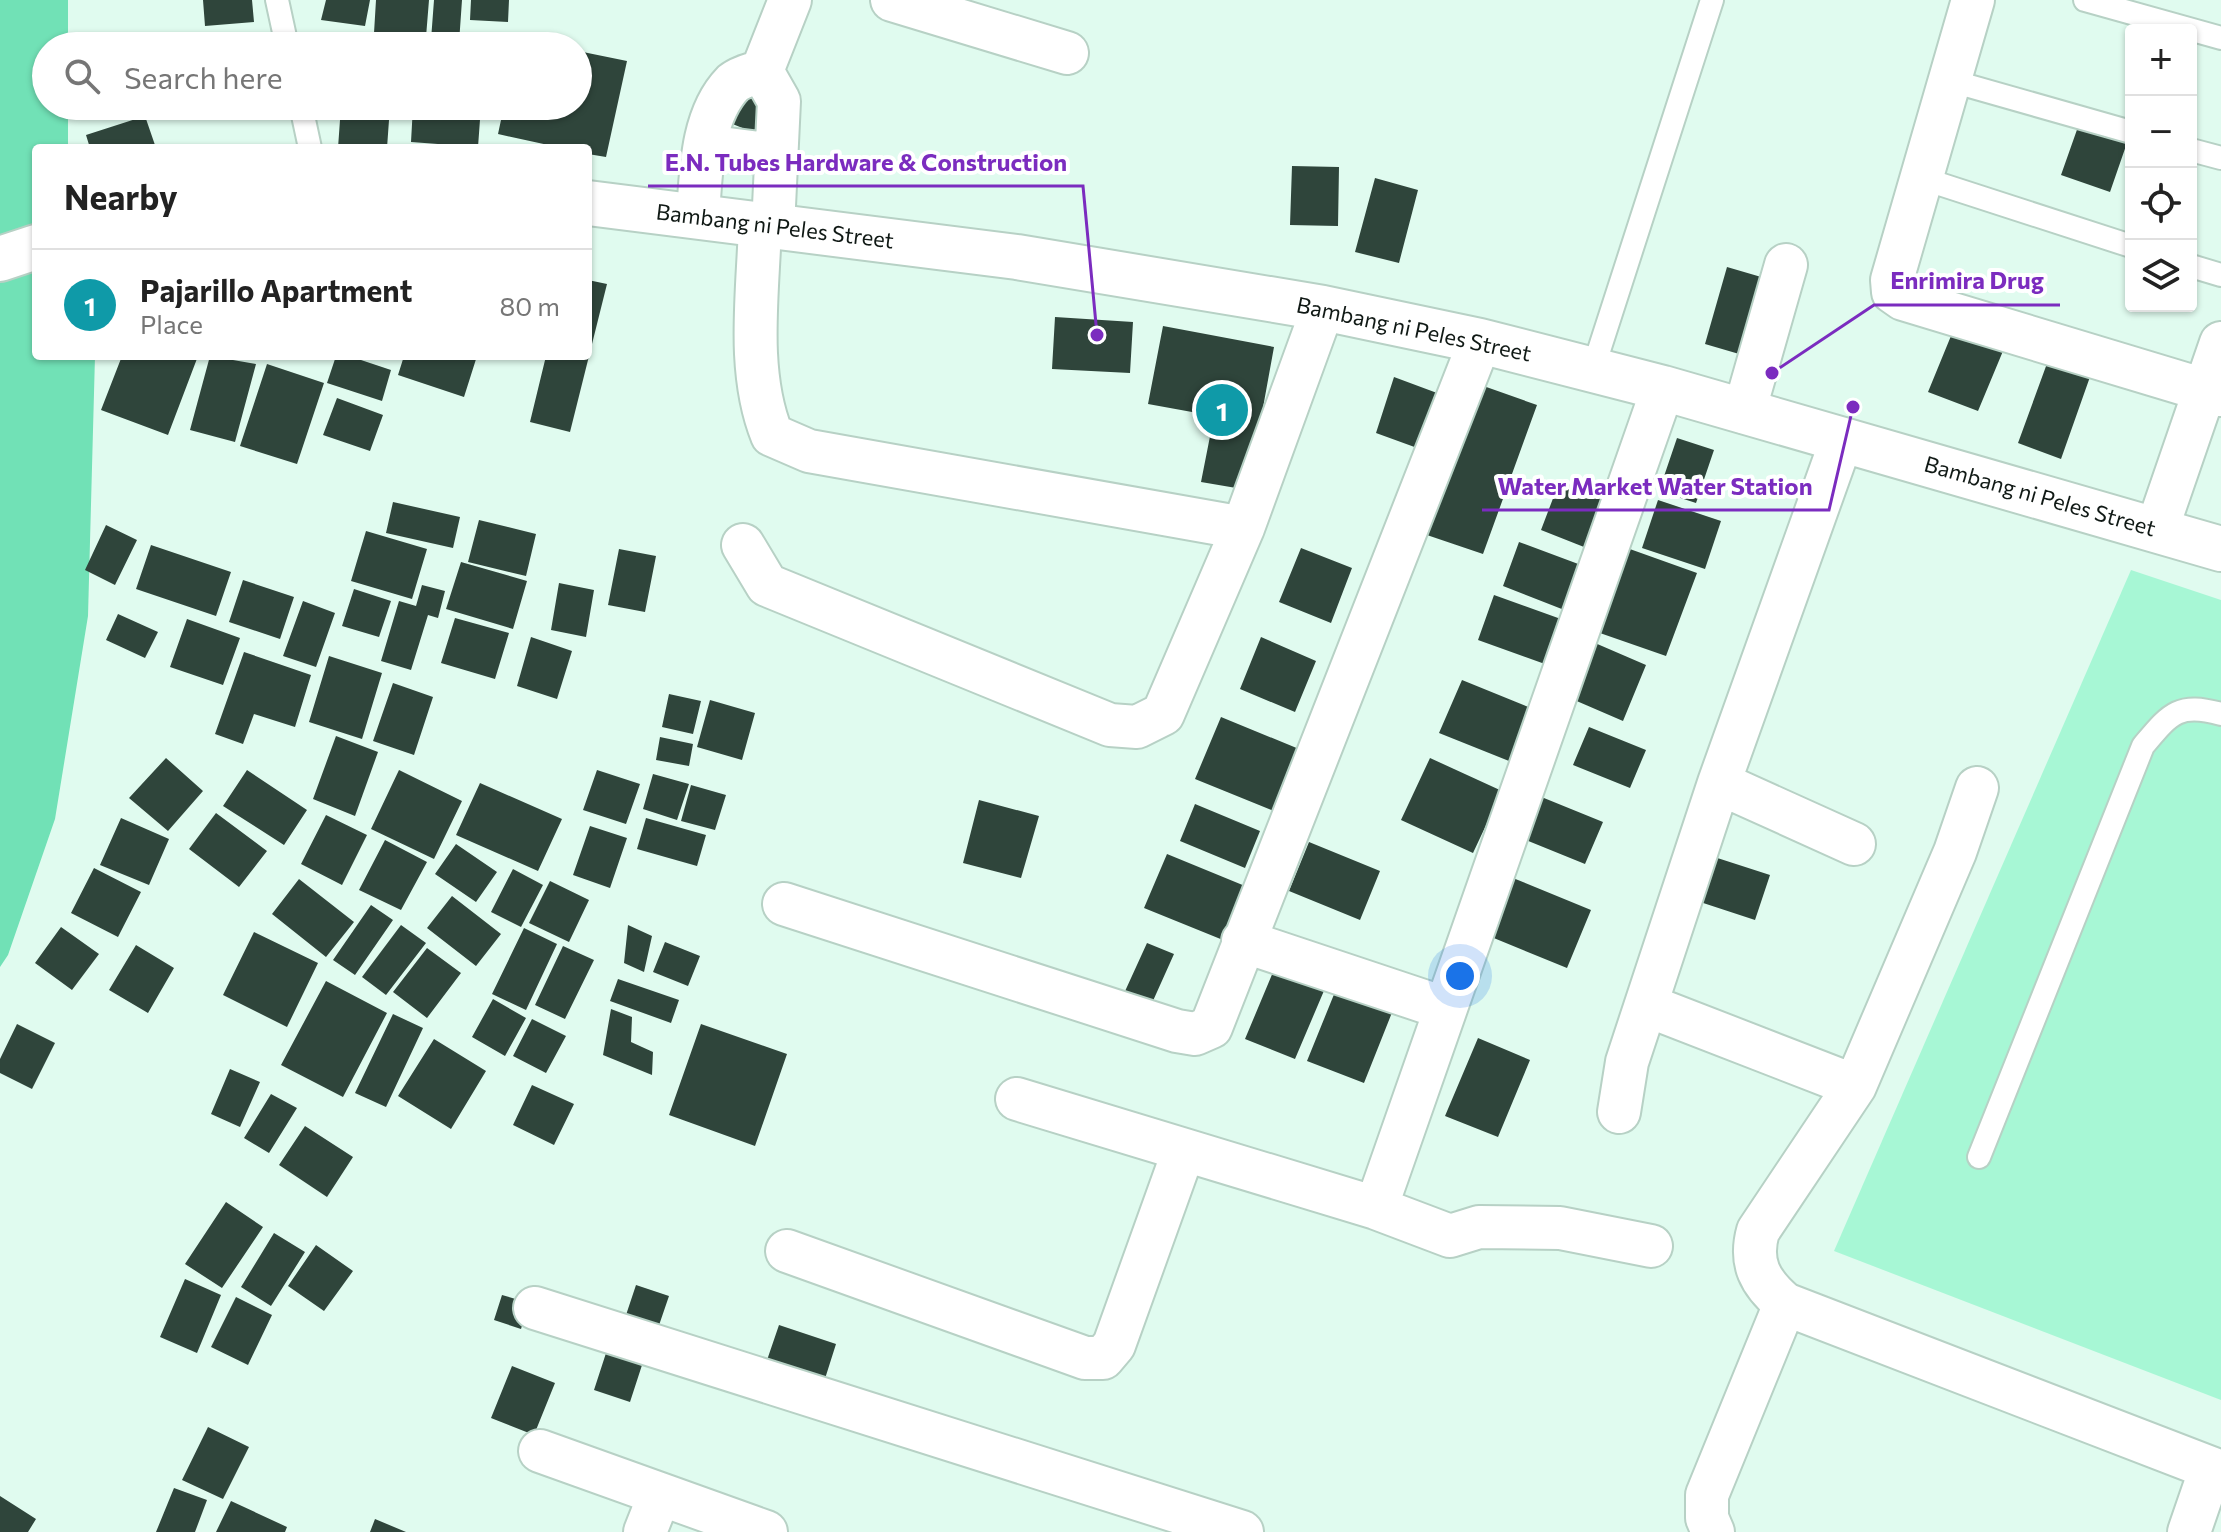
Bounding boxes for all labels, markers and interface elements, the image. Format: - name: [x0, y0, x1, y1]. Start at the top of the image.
- map controls: [2125, 24, 2197, 312]
- button: +: [2125, 24, 2197, 96]
- search box: [32, 32, 592, 120]
- icon: search: [60, 54, 104, 98]
- text: Search here: [124, 58, 283, 95]
- button: −: [2125, 96, 2197, 168]
- callout: E.N. Tubes Hardware & Construction: [648, 138, 1083, 186]
- text: E.N. Tubes Hardware & Construction: [665, 147, 1067, 176]
- button: locate: [2125, 168, 2197, 240]
- text: Nearby: [64, 175, 178, 217]
- street label: Bambang ni Peles Street: [655, 198, 895, 253]
- button: layers: [2125, 240, 2197, 312]
- callout: Enrimira Drug: [1874, 257, 2060, 305]
- text: Enrimira Drug: [1890, 265, 2044, 294]
- text: Pajarillo Apartment: [140, 271, 412, 308]
- text: 1: [84, 290, 96, 321]
- text: 80 m: [500, 290, 560, 321]
- street label: Bambang ni Peles Street: [1294, 290, 1534, 367]
- text: Place: [140, 308, 203, 339]
- pin: 1: [1196, 380, 1248, 440]
- street label: Bambang ni Peles Street: [1921, 450, 2159, 541]
- callout: Water Market Water Station: [1482, 462, 1829, 510]
- text: Water Market Water Station: [1497, 471, 1813, 500]
- your location: [1440, 956, 1480, 996]

